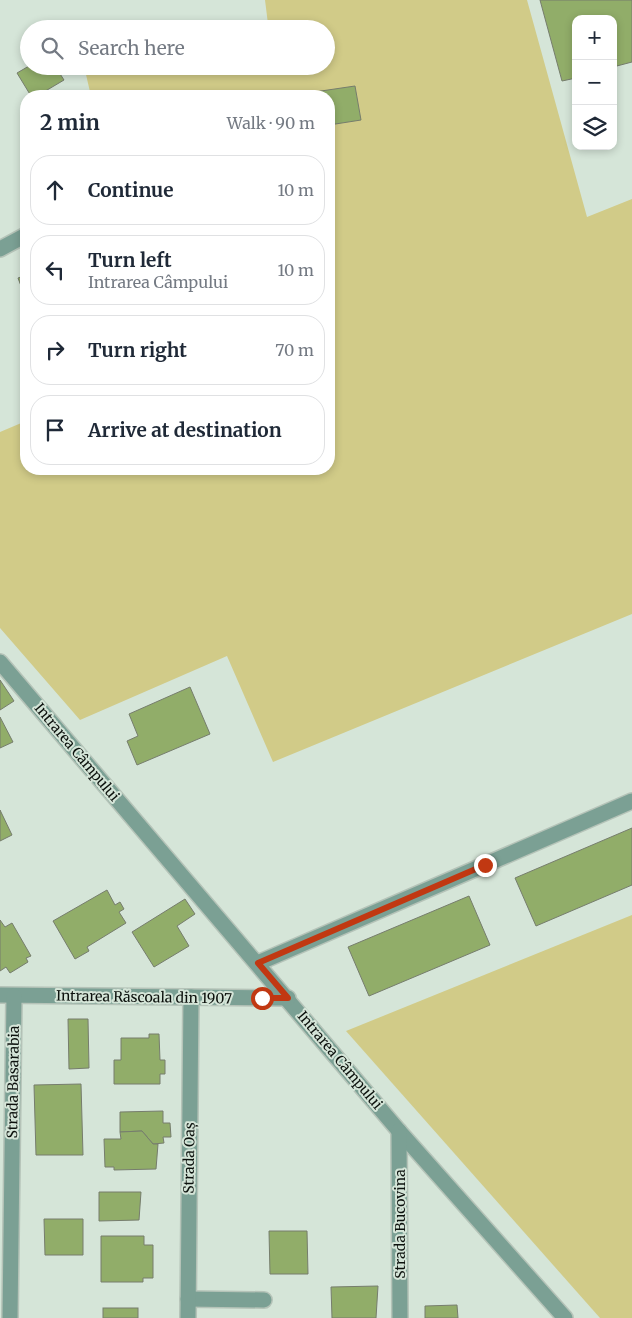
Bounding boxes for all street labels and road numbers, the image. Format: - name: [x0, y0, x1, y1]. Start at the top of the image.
- street label: Intrarea Câmpului: [31, 699, 124, 805]
- street label: Intrarea Răscoala din 1907: [56, 986, 232, 1008]
- street label: Intrarea Câmpului: [294, 1007, 387, 1113]
- street label: Strada Basarabia: [3, 1025, 23, 1139]
- street label: Strada Oaș: [179, 1122, 199, 1194]
- street label: Strada Bucovina: [391, 1169, 409, 1279]

